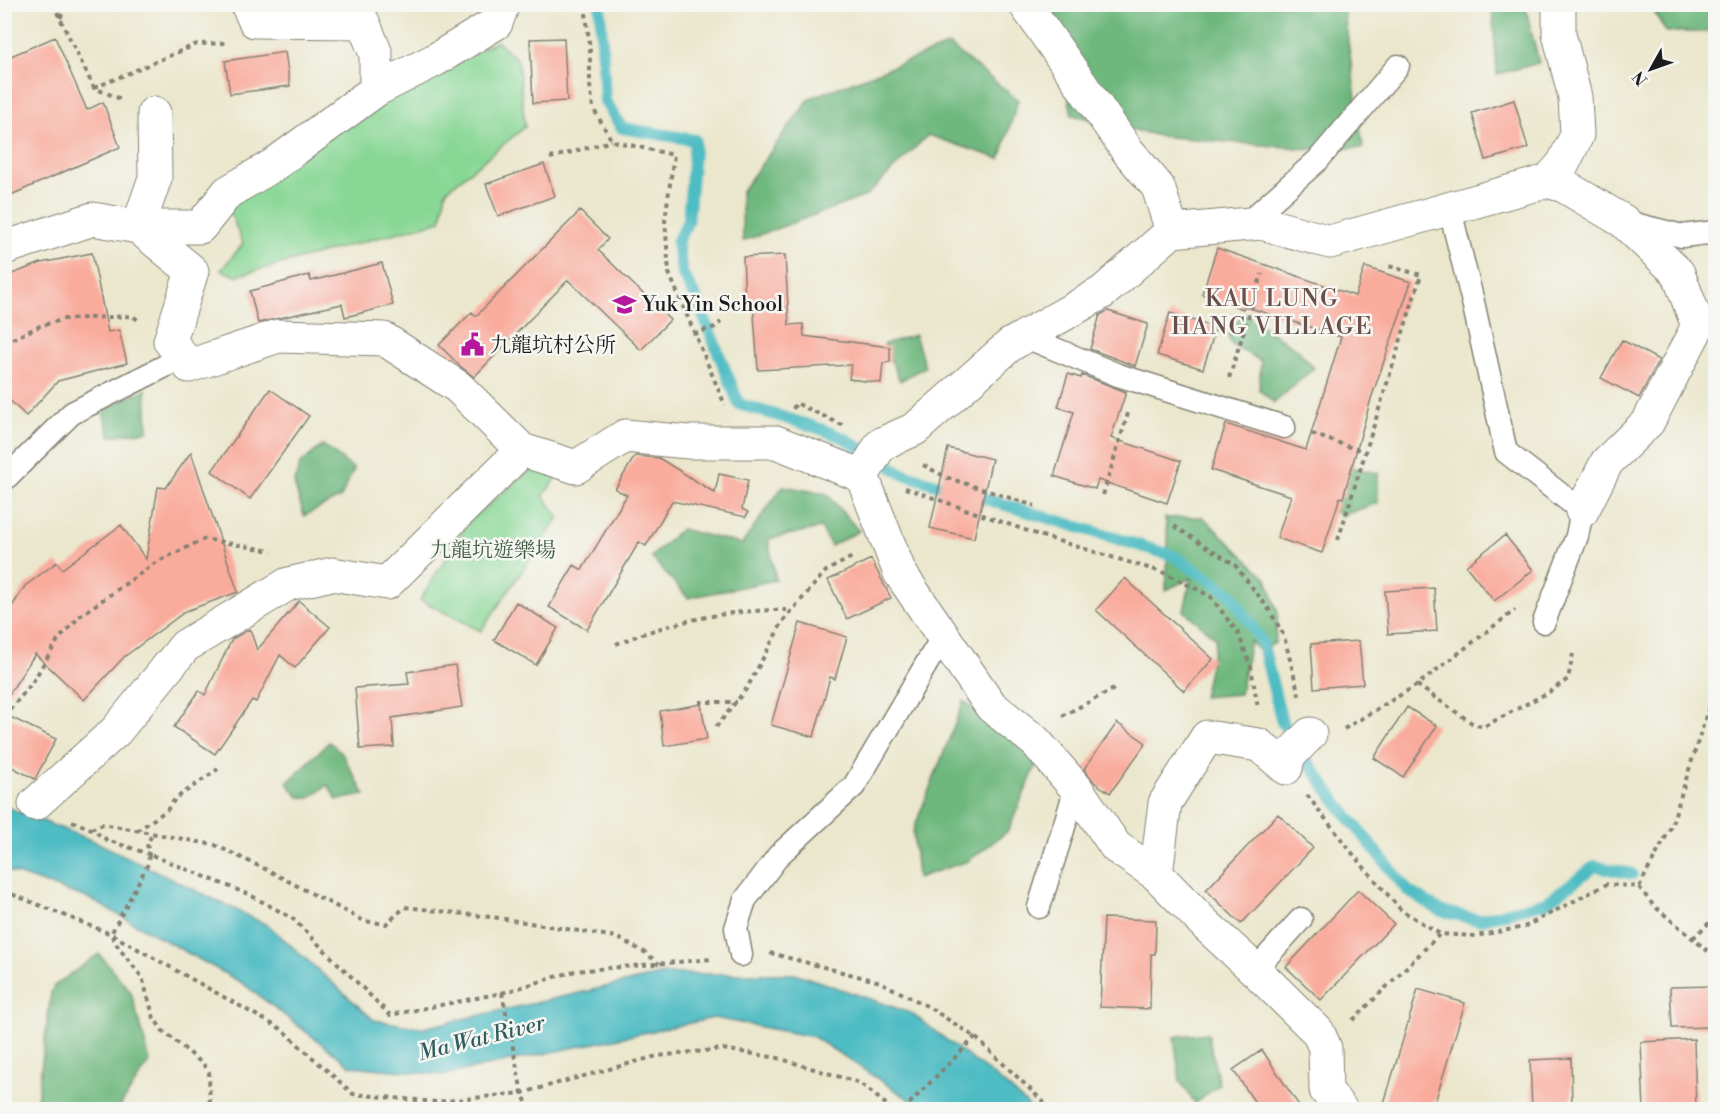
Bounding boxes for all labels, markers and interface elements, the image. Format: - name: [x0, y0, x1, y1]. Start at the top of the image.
- north arrow: [1621, 39, 1681, 99]
- text: N: [1628, 66, 1652, 89]
- district label: KAU LUNG HANG VILLAGE: [1171, 284, 1373, 342]
- school or university icon: Yuk Yin School: [611, 291, 637, 317]
- place label: Yuk Yin School: [641, 292, 783, 318]
- public building icon: 九龍坑村公所: [459, 332, 485, 358]
- place label: 九龍坑村公所: [490, 333, 616, 359]
- park label: 九龍坑遊樂場: [430, 538, 556, 564]
- water label: Ma Wat River: [415, 1009, 548, 1067]

